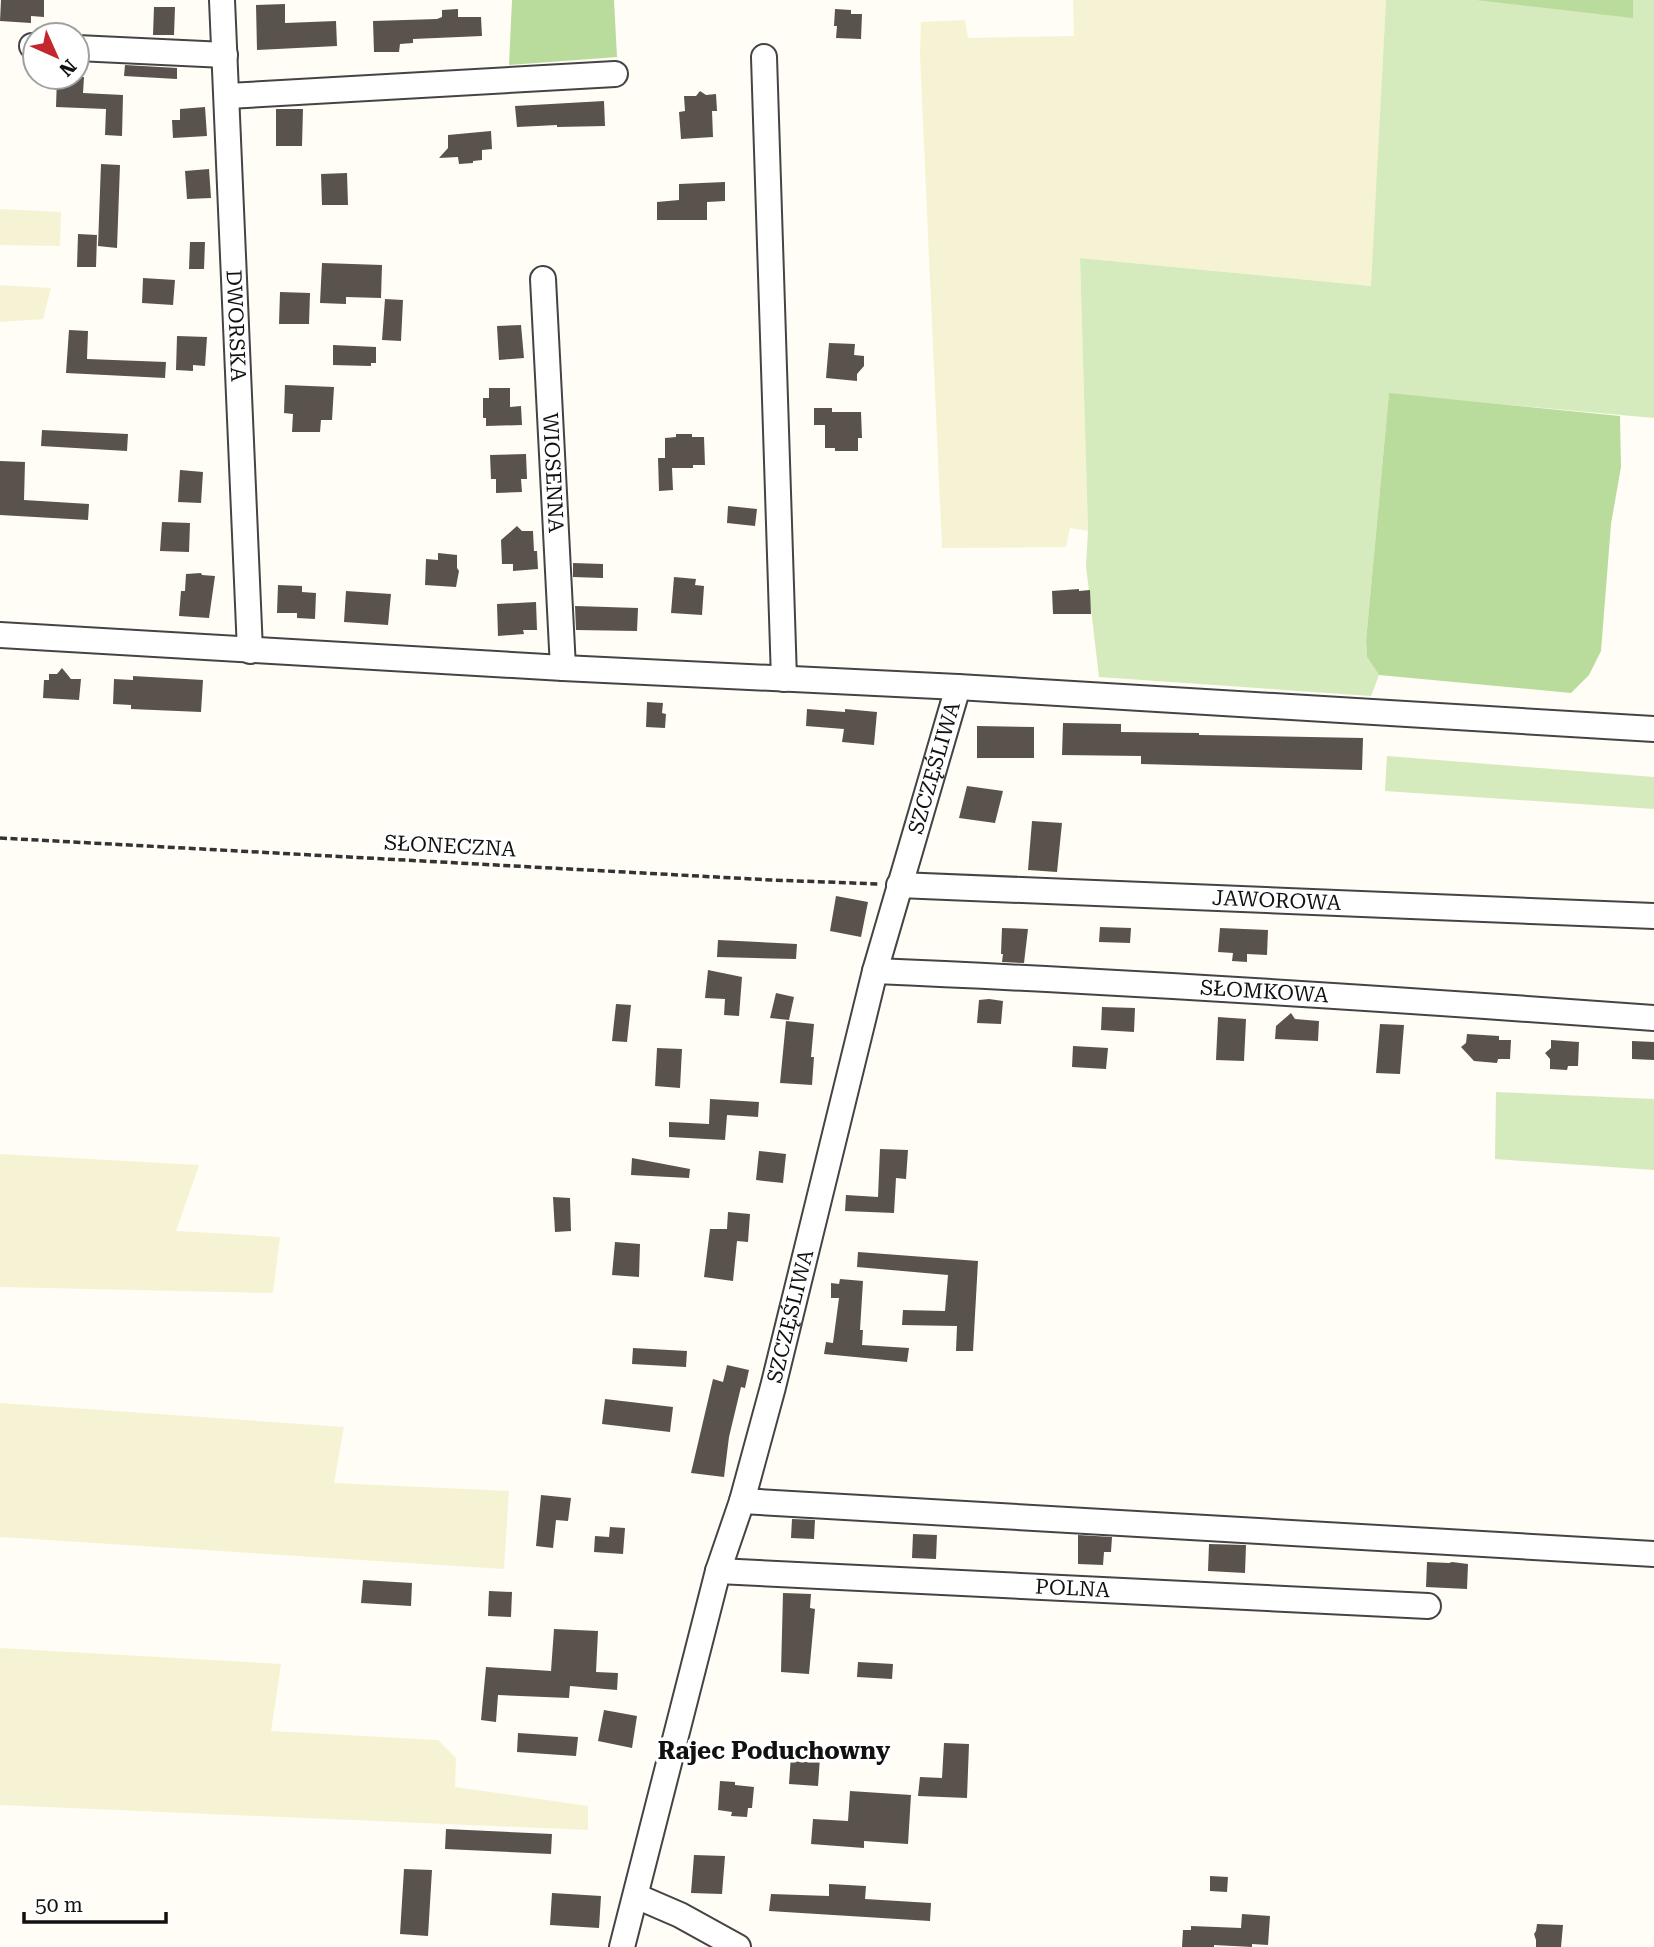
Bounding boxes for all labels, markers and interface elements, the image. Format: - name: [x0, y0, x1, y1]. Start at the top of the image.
- north arrow: [21, 21, 91, 91]
- text: N: [54, 54, 81, 81]
- street label: DWORSKA: [222, 269, 250, 382]
- street label: WIOSENNA: [538, 412, 568, 534]
- street label: SZCZĘŚLIWA: [904, 699, 965, 837]
- street label: SŁONECZNA: [383, 831, 517, 861]
- street label: JAWOROWA: [1212, 886, 1342, 915]
- street label: SŁOMKOWA: [1199, 976, 1330, 1008]
- street label: SZCZĘŚLIWA: [762, 1247, 818, 1386]
- street label: POLNA: [1035, 1575, 1111, 1602]
- district label: Rajec Poduchowny: [658, 1737, 891, 1765]
- scale bar: [24, 1881, 166, 1925]
- text: 50 m: [35, 1893, 83, 1917]

